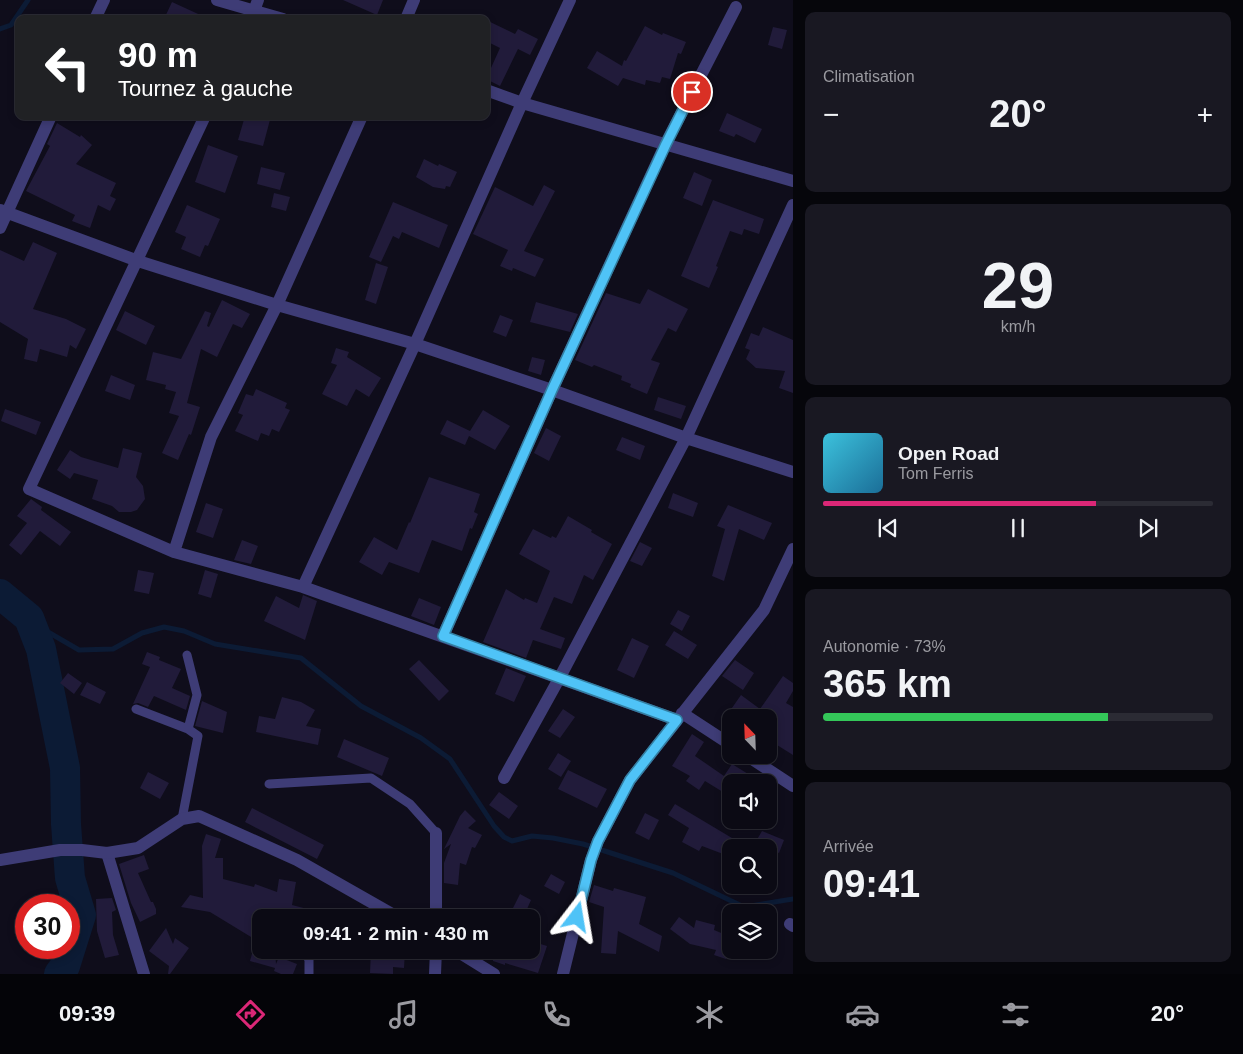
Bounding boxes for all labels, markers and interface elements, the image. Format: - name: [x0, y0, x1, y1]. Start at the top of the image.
- icon: left: [35, 35, 100, 100]
- text: 90 m: [118, 35, 198, 74]
- text: Climatisation: [823, 68, 915, 85]
- pin: [671, 71, 713, 113]
- text: Tournez à gauche: [118, 76, 293, 101]
- icon: arrive: [678, 78, 706, 106]
- text: 20°: [989, 93, 1047, 135]
- text: −: [823, 99, 839, 130]
- text: +: [1197, 99, 1213, 130]
- text: 29: [982, 249, 1054, 322]
- text: km/h: [1001, 318, 1035, 335]
- text: Open Road: [898, 443, 999, 464]
- text: Tom Ferris: [898, 465, 974, 482]
- icon: previous: [874, 514, 902, 542]
- icon: pause: [1004, 514, 1032, 542]
- icon: next: [1134, 514, 1162, 542]
- text: Autonomie · 73%: [823, 638, 946, 655]
- text: 365 km: [823, 663, 952, 705]
- north arrow: [722, 709, 778, 764]
- map controls: [722, 709, 777, 959]
- button: sound: [722, 774, 777, 829]
- text: Arrivée: [823, 838, 874, 855]
- button: search: [722, 839, 777, 894]
- text: 09:41: [823, 863, 920, 905]
- position arrow: [550, 890, 602, 942]
- speed limit sign: 30: [15, 894, 80, 959]
- button: layers: [722, 904, 777, 959]
- text: 09:41 · 2 min · 430 m: [303, 923, 489, 944]
- icon: directions: [233, 997, 268, 1032]
- icon: music: [386, 997, 421, 1032]
- icon: phone: [539, 997, 574, 1032]
- icon: climate: [692, 997, 727, 1032]
- icon: car: [845, 997, 880, 1032]
- icon: filters: [998, 997, 1033, 1032]
- text: 09:39: [59, 1001, 115, 1026]
- text: 20°: [1151, 1001, 1184, 1026]

